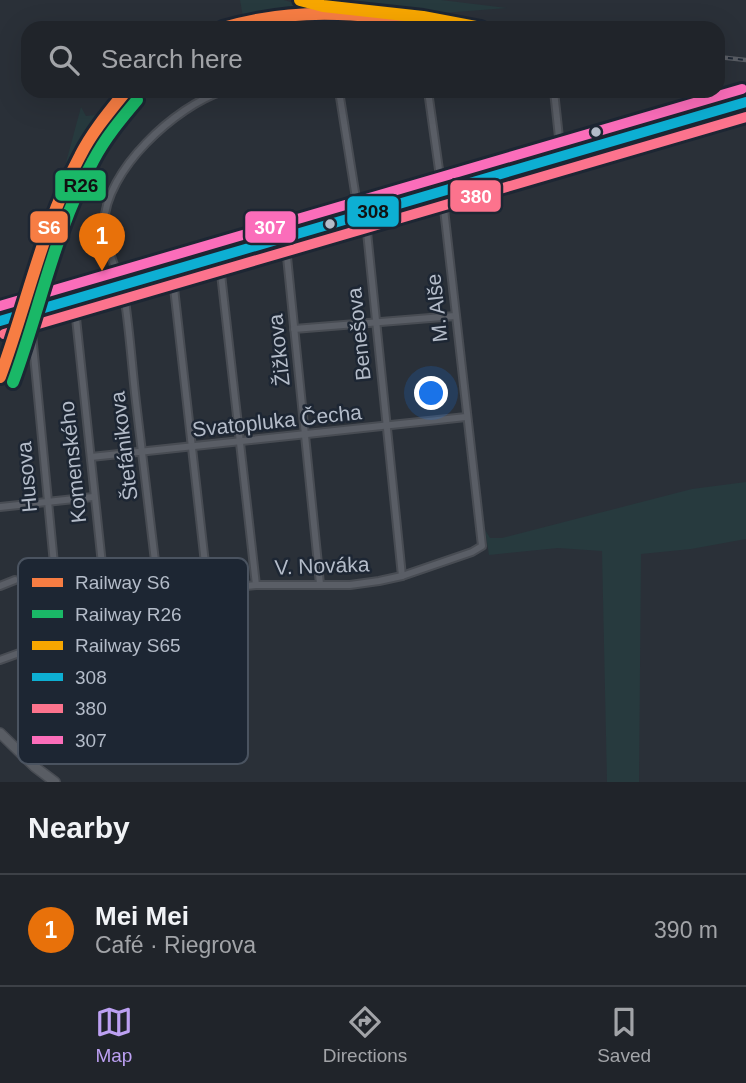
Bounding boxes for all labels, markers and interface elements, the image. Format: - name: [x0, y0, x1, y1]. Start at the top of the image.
- search box: [21, 21, 725, 98]
- icon: search: [45, 41, 83, 79]
- text: Search here: [101, 44, 243, 74]
- unlabelled marker: [589, 125, 603, 139]
- line badge: R26: [54, 169, 107, 202]
- text: R26: [64, 175, 98, 196]
- line badge: 380: [449, 179, 502, 213]
- text: 380: [460, 186, 492, 207]
- line badge: 308: [346, 195, 400, 228]
- text: 308: [357, 201, 389, 222]
- line badge: S6: [29, 210, 69, 244]
- line badge: 307: [244, 210, 297, 244]
- pin: 1: [79, 213, 125, 271]
- text: S6: [37, 217, 61, 238]
- text: 307: [254, 217, 286, 238]
- unlabelled marker: [323, 217, 337, 231]
- street label: M. Alše: [421, 273, 452, 343]
- street label: Benešova: [342, 286, 375, 382]
- street label: Žižkova: [263, 313, 294, 387]
- your location: [414, 376, 448, 410]
- street label: Štefánikova: [105, 390, 142, 502]
- street label: Komenského: [55, 400, 90, 524]
- street label: Svatopluka Čecha: [191, 400, 363, 441]
- street label: Husova: [12, 440, 41, 514]
- street label: V. Nováka: [274, 552, 370, 579]
- legend: [18, 558, 248, 764]
- text: Railway S6: [75, 572, 170, 593]
- text: Railway R26: [75, 604, 182, 625]
- text: Railway S65: [75, 635, 181, 656]
- text: 308: [75, 667, 107, 688]
- text: 380: [75, 698, 107, 719]
- text: 307: [75, 730, 107, 751]
- text: Nearby: [28, 811, 130, 844]
- text: Mei Mei: [95, 901, 189, 931]
- text: 1: [45, 917, 57, 943]
- text: 390 m: [654, 917, 718, 943]
- text: Café · Riegrova: [95, 932, 256, 958]
- tab: Map: [95, 1003, 133, 1067]
- tab: Directions: [323, 1003, 407, 1067]
- tab: Saved: [597, 1003, 651, 1067]

